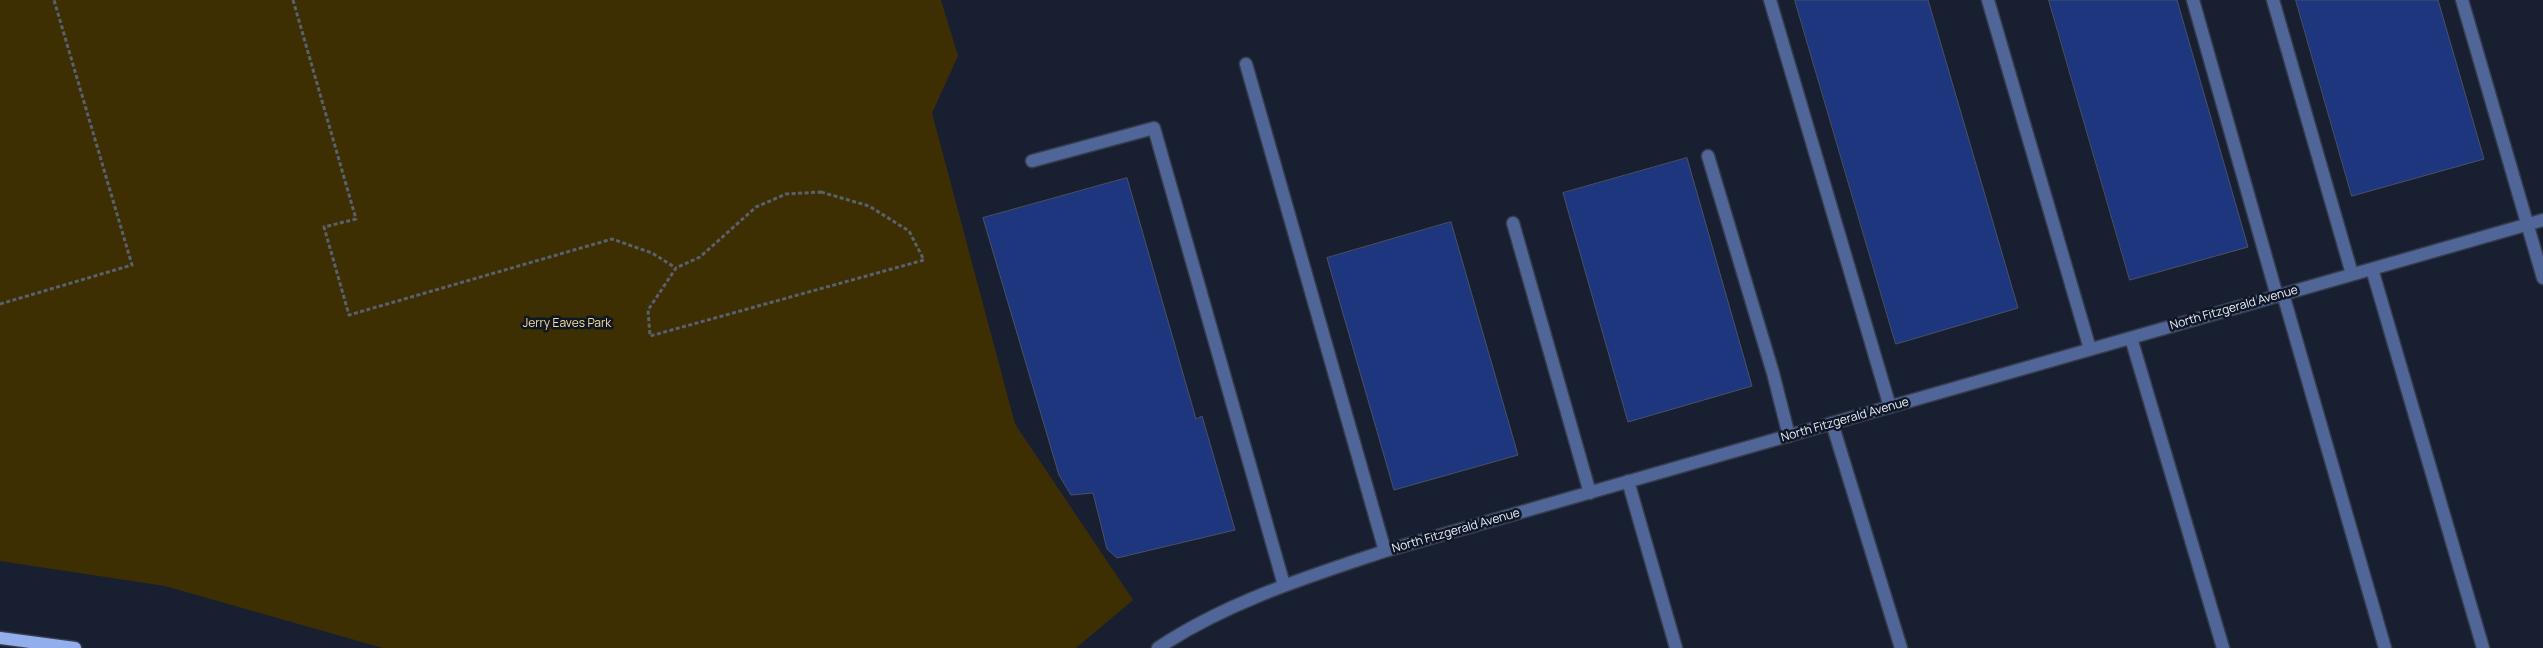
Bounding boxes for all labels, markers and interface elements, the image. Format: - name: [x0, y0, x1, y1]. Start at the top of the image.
- street label: North Fitzgerald Avenue: [2168, 283, 2300, 333]
- park label: Jerry Eaves Park: [523, 317, 611, 331]
- street label: North Fitzgerald Avenue: [1779, 395, 1911, 445]
- street label: North Fitzgerald Avenue: [1390, 506, 1522, 556]

